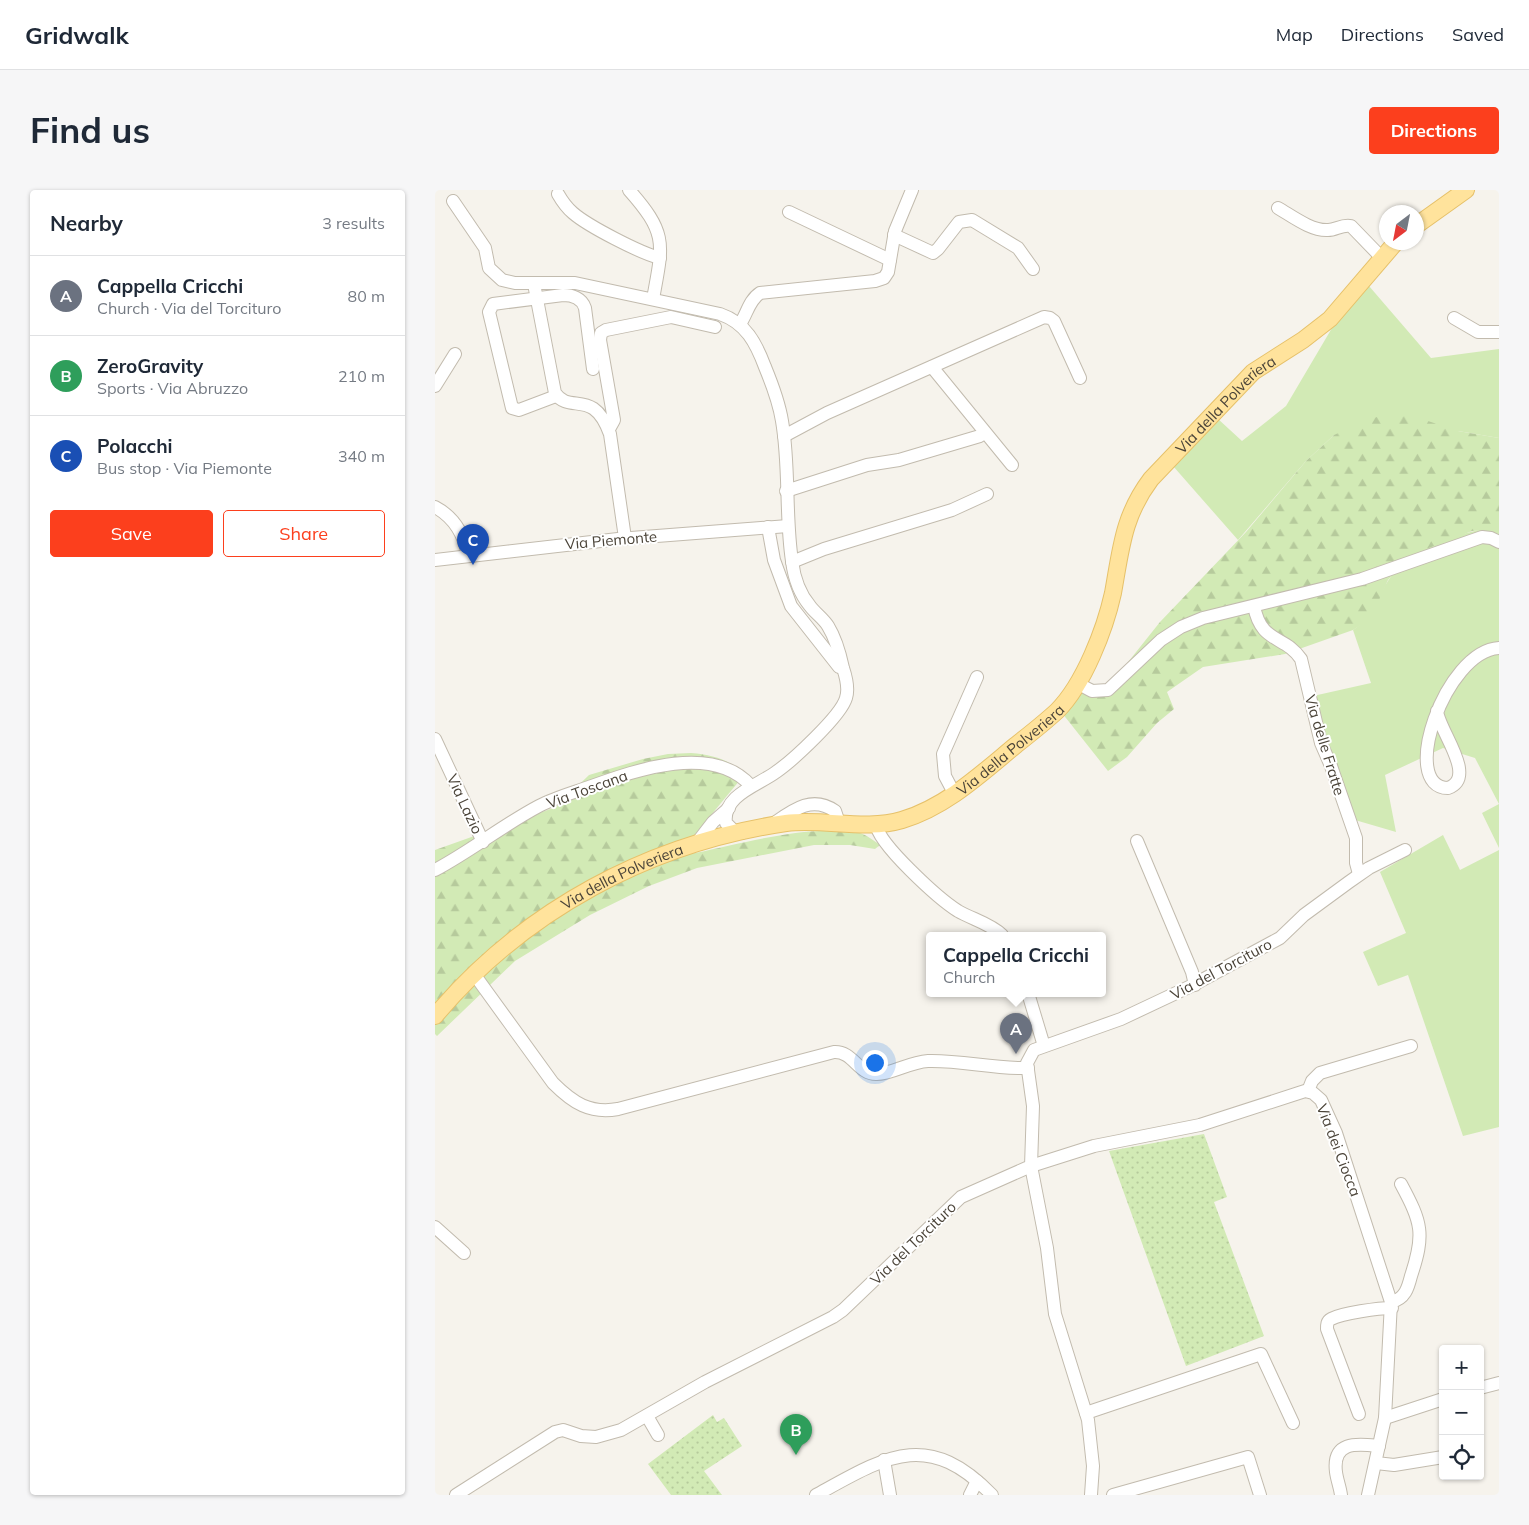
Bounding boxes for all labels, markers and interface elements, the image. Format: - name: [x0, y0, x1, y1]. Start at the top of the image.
- text: Gridwalk: [25, 20, 129, 50]
- text: Map: [1276, 23, 1313, 46]
- text: Directions: [1341, 23, 1424, 46]
- text: Saved: [1452, 23, 1504, 46]
- button: Directions: [1369, 107, 1499, 154]
- text: Find us: [30, 108, 150, 152]
- north arrow: [1379, 205, 1424, 250]
- text: Nearby: [50, 210, 123, 236]
- text: 3 results: [322, 213, 385, 233]
- text: Cappella Cricchi: [97, 274, 243, 298]
- text: A: [60, 286, 72, 306]
- text: 80 m: [348, 286, 385, 306]
- text: Church · Via del Torcituro: [97, 298, 281, 318]
- street label: Via della Polveriera: [1171, 351, 1279, 457]
- text: ZeroGravity: [97, 354, 203, 378]
- text: B: [60, 366, 72, 386]
- text: 210 m: [338, 366, 385, 386]
- text: Sports · Via Abruzzo: [97, 378, 248, 398]
- text: Polacchi: [97, 434, 173, 458]
- text: C: [61, 446, 71, 466]
- text: 340 m: [338, 446, 385, 466]
- text: Bus stop · Via Piemonte: [97, 458, 272, 478]
- button: Save: [50, 510, 213, 557]
- button: Share: [223, 510, 385, 557]
- pin: C: [457, 524, 489, 565]
- street label: Via Piemonte: [564, 527, 658, 553]
- street label: Via delle Fratte: [1301, 692, 1349, 798]
- street label: Via della Polveriera: [953, 700, 1068, 799]
- street label: Via Toscana: [544, 766, 630, 812]
- street label: Via Lazio: [443, 771, 487, 837]
- street label: Via della Polveriera: [557, 839, 686, 913]
- popup: [926, 932, 1106, 997]
- street label: Via del Torcituro: [1167, 934, 1275, 1004]
- text: Cappella Cricchi: [943, 943, 1089, 967]
- text: Church: [943, 967, 995, 987]
- pin: A: [1000, 1013, 1032, 1054]
- your location: [862, 1050, 888, 1076]
- street label: Via dei Ciocca: [1313, 1101, 1365, 1199]
- street label: Via del Torcituro: [866, 1197, 960, 1289]
- map controls: [1439, 1345, 1484, 1480]
- button: +: [1439, 1345, 1484, 1390]
- button: −: [1439, 1390, 1484, 1435]
- pin: B: [780, 1414, 812, 1455]
- button: locate: [1439, 1435, 1484, 1480]

